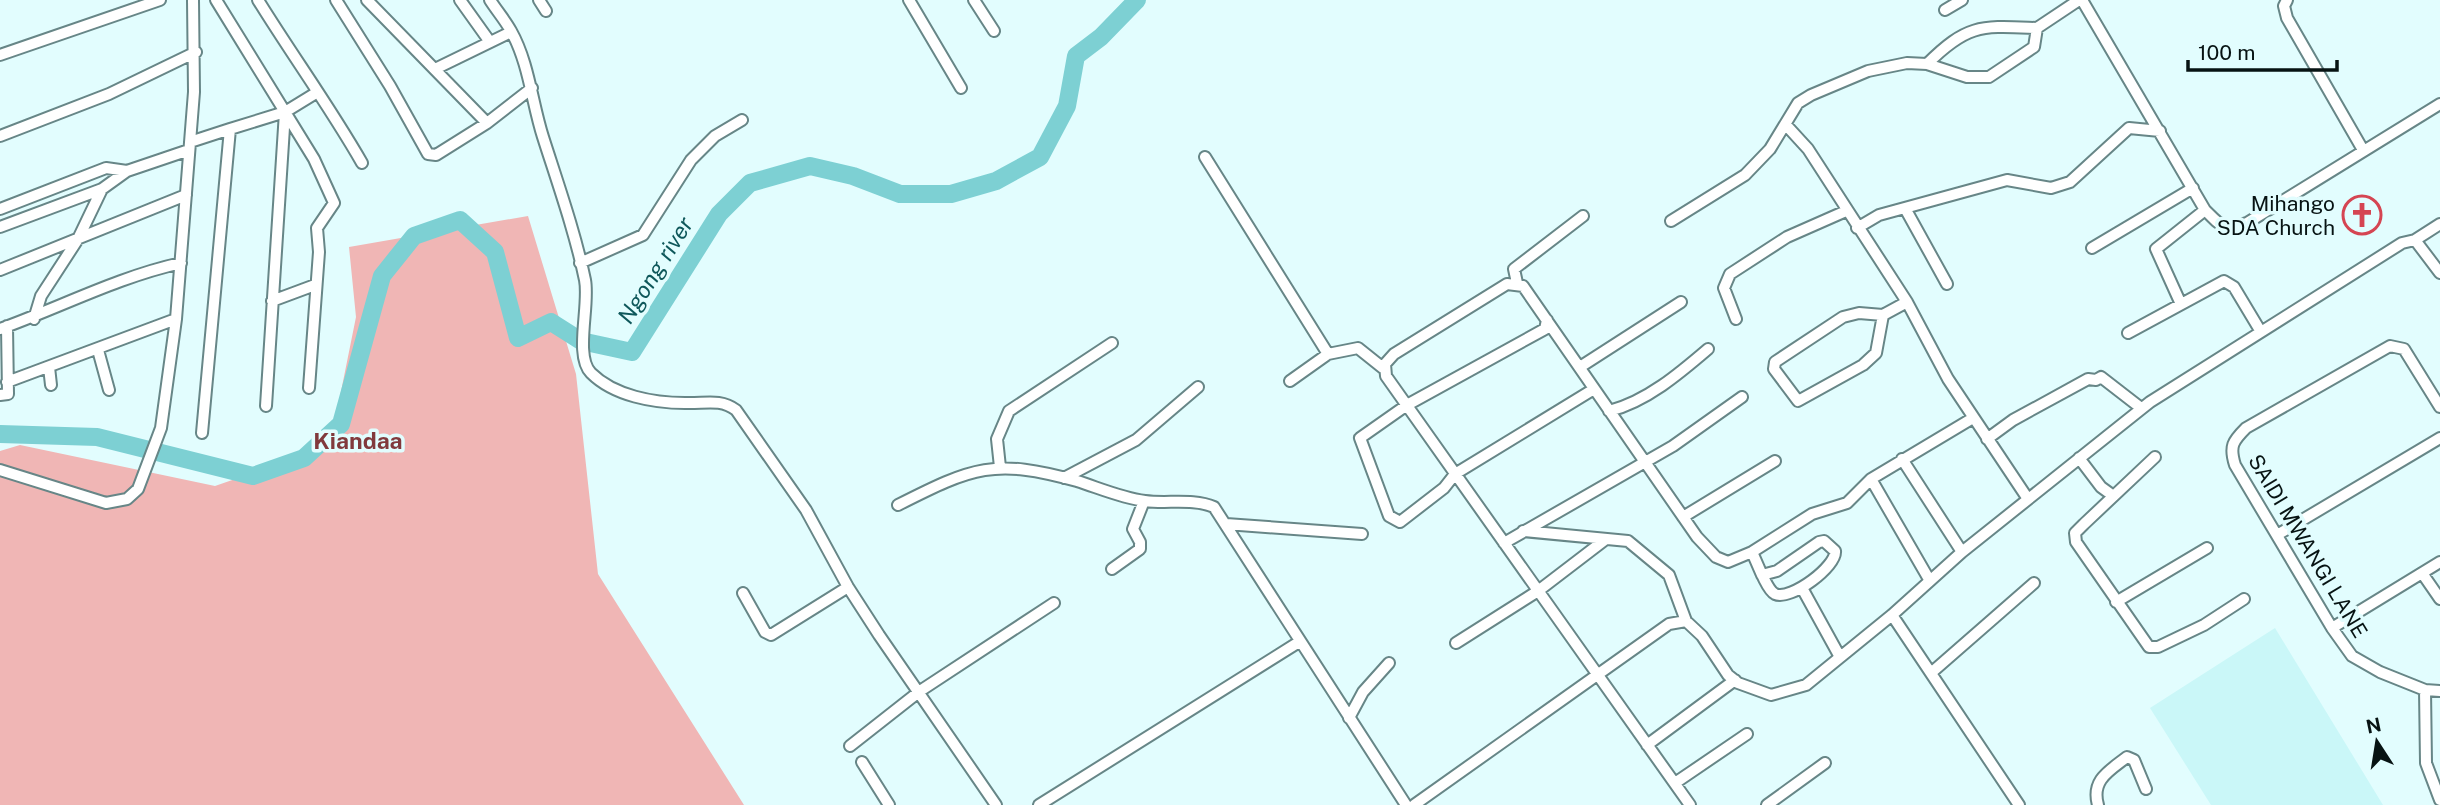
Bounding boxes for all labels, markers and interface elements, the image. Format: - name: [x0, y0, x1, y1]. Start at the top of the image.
- scale bar: [2188, 28, 2337, 72]
- text: 100 m: [2198, 40, 2255, 65]
- place label: Mihango SDA Church: [2217, 191, 2335, 240]
- church icon: Mihango SDA Church: [2341, 194, 2383, 236]
- water label: Ngong river: [612, 211, 699, 328]
- district label: Kiandaa: [313, 427, 403, 454]
- street label: SAIDI MWANGI LANE: [2243, 450, 2373, 642]
- north arrow: [2342, 707, 2412, 777]
- text: N: [2364, 713, 2383, 738]

